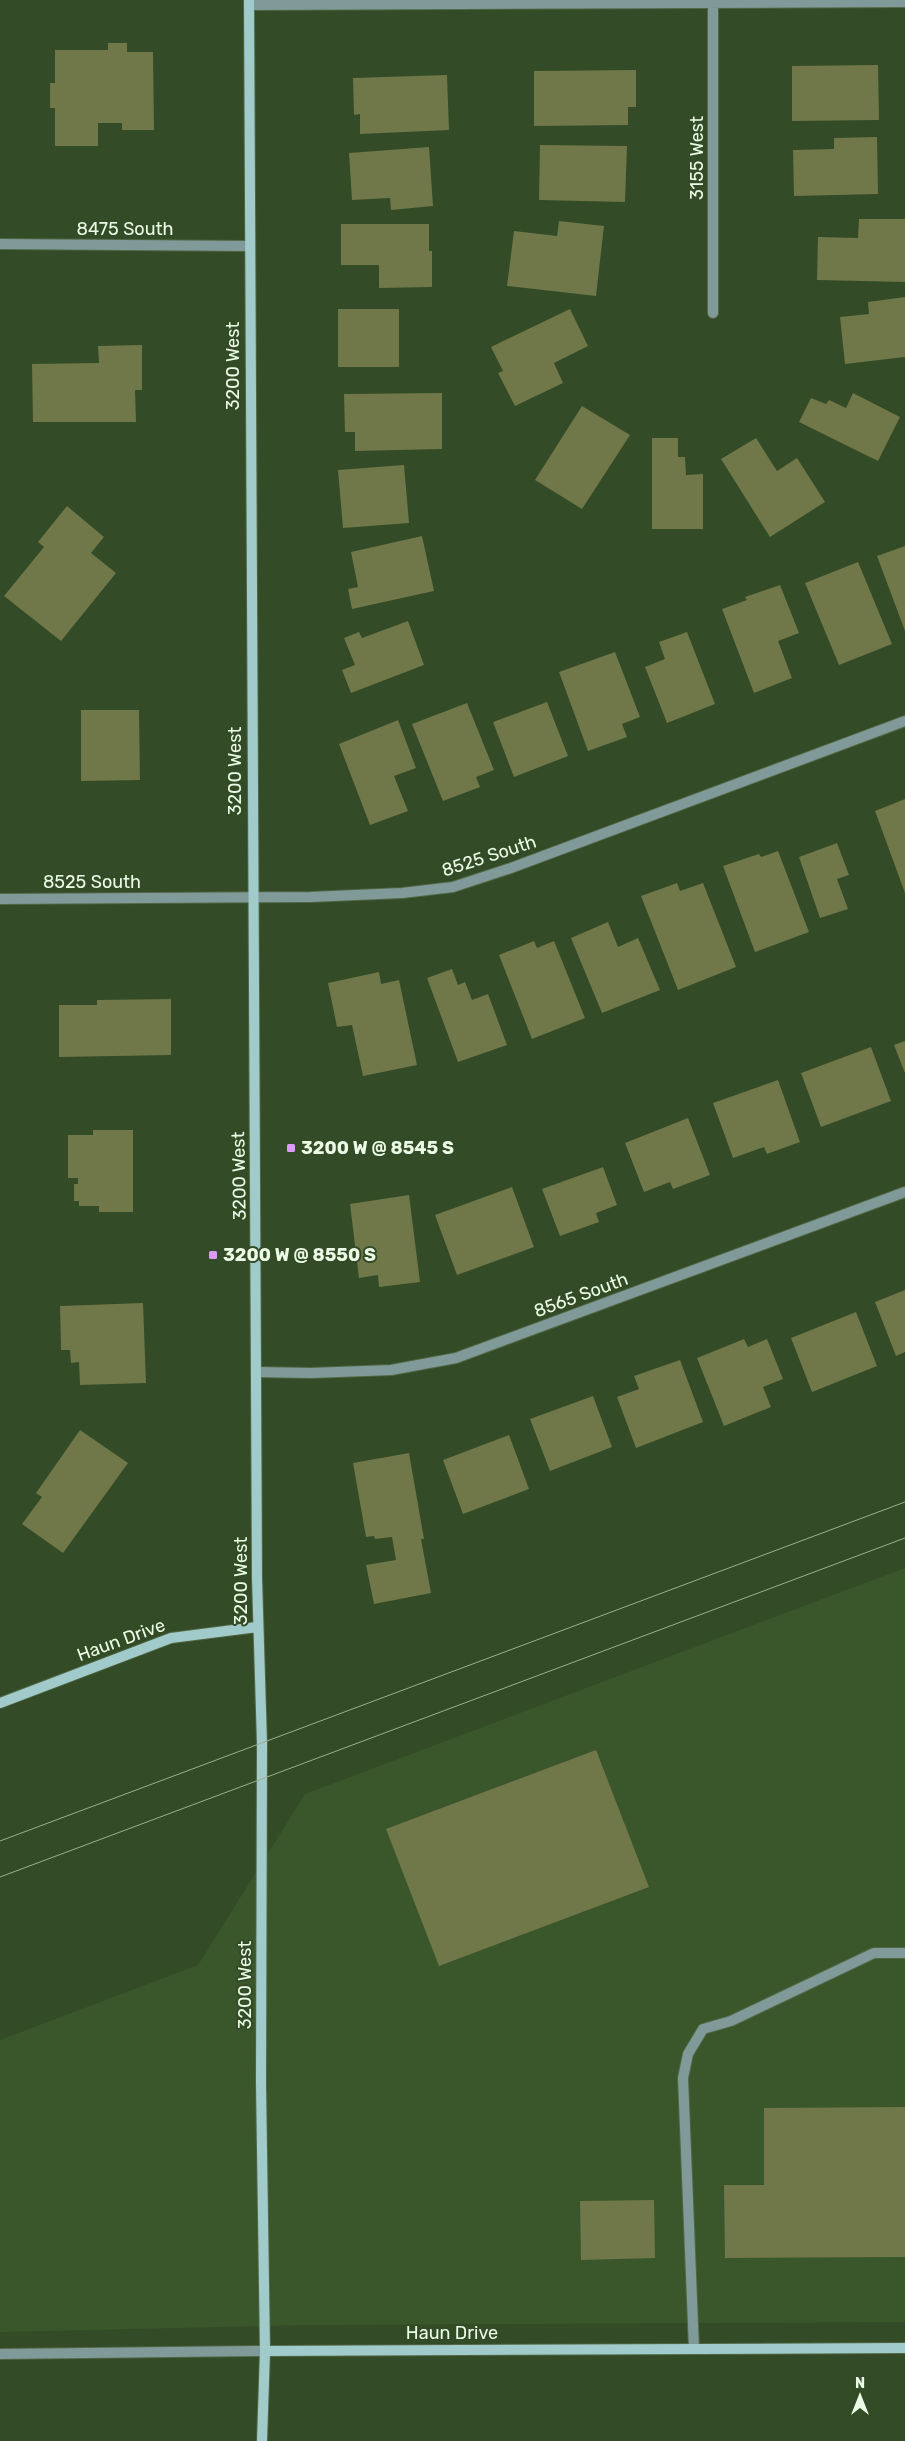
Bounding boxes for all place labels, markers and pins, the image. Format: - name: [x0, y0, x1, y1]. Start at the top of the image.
- place label: 3200 W @ 8545 S: [301, 1137, 454, 1159]
- marker: 3200 W @ 8545 S: [285, 1142, 297, 1154]
- place label: 3200 W @ 8550 S: [223, 1244, 376, 1266]
- marker: 3200 W @ 8550 S: [207, 1249, 219, 1261]

